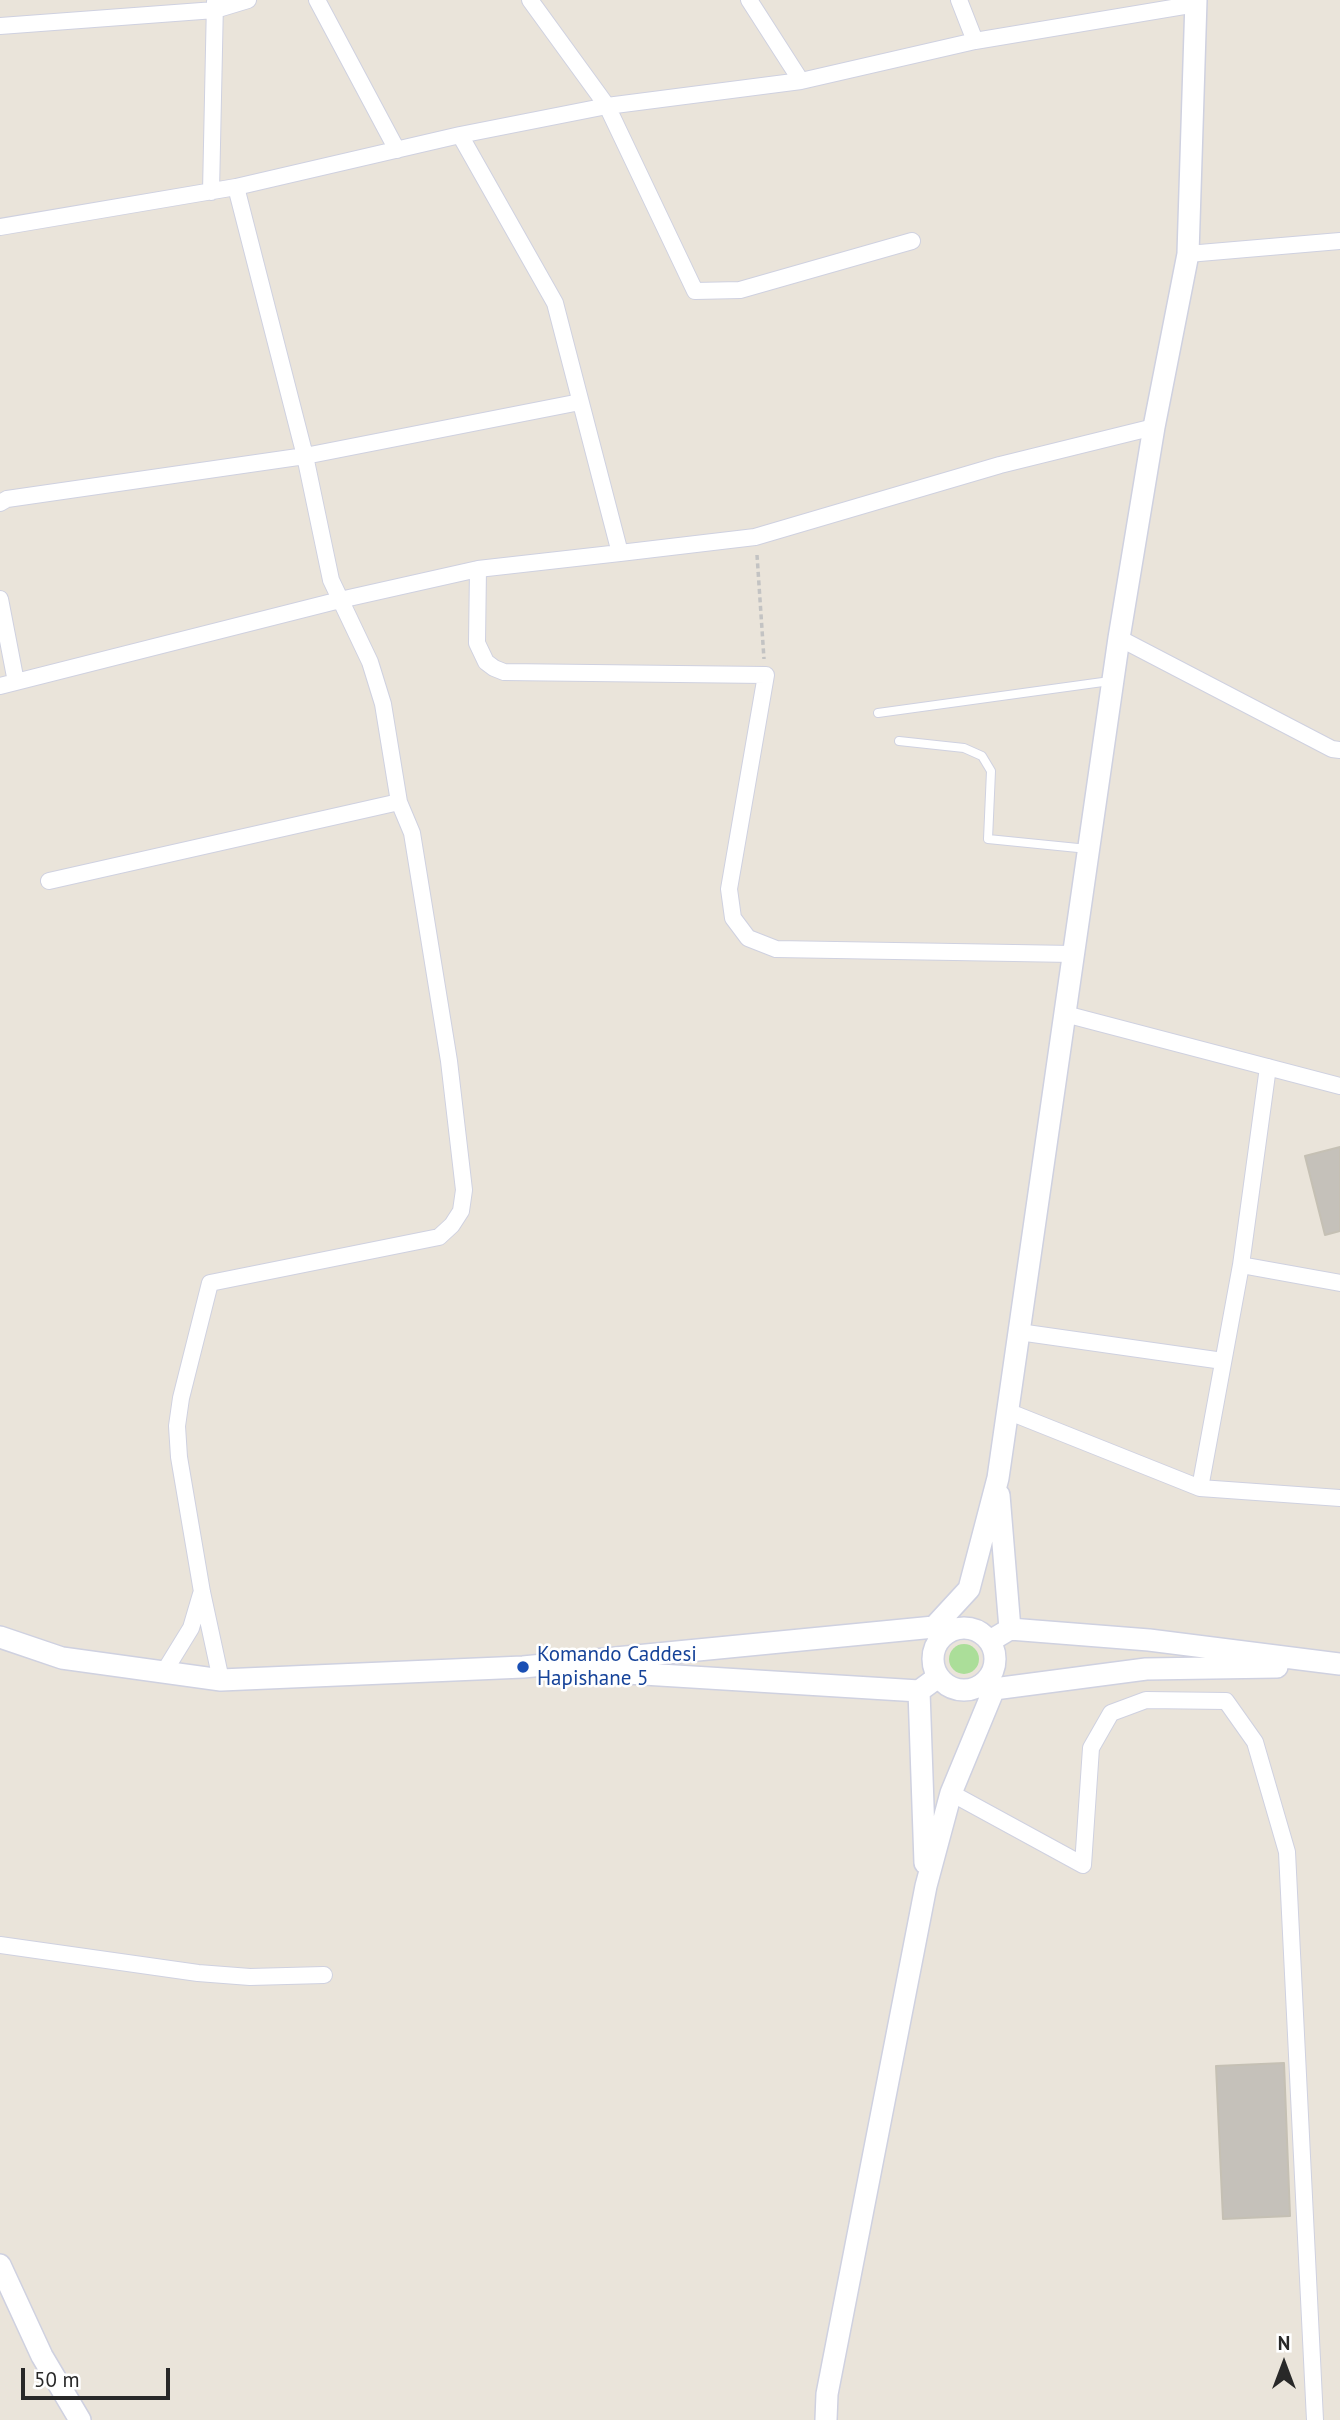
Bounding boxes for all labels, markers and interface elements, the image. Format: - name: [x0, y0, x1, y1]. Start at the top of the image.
- place label: Komando Caddesi Hapishane 5: [537, 1642, 697, 1692]
- marker: Komando Caddesi Hapishane 5: [515, 1659, 531, 1675]
- north arrow: [1249, 2329, 1319, 2399]
- text: N: [1278, 2331, 1290, 2355]
- scale bar: [24, 2354, 173, 2398]
- text: 50 m: [34, 2366, 80, 2393]

